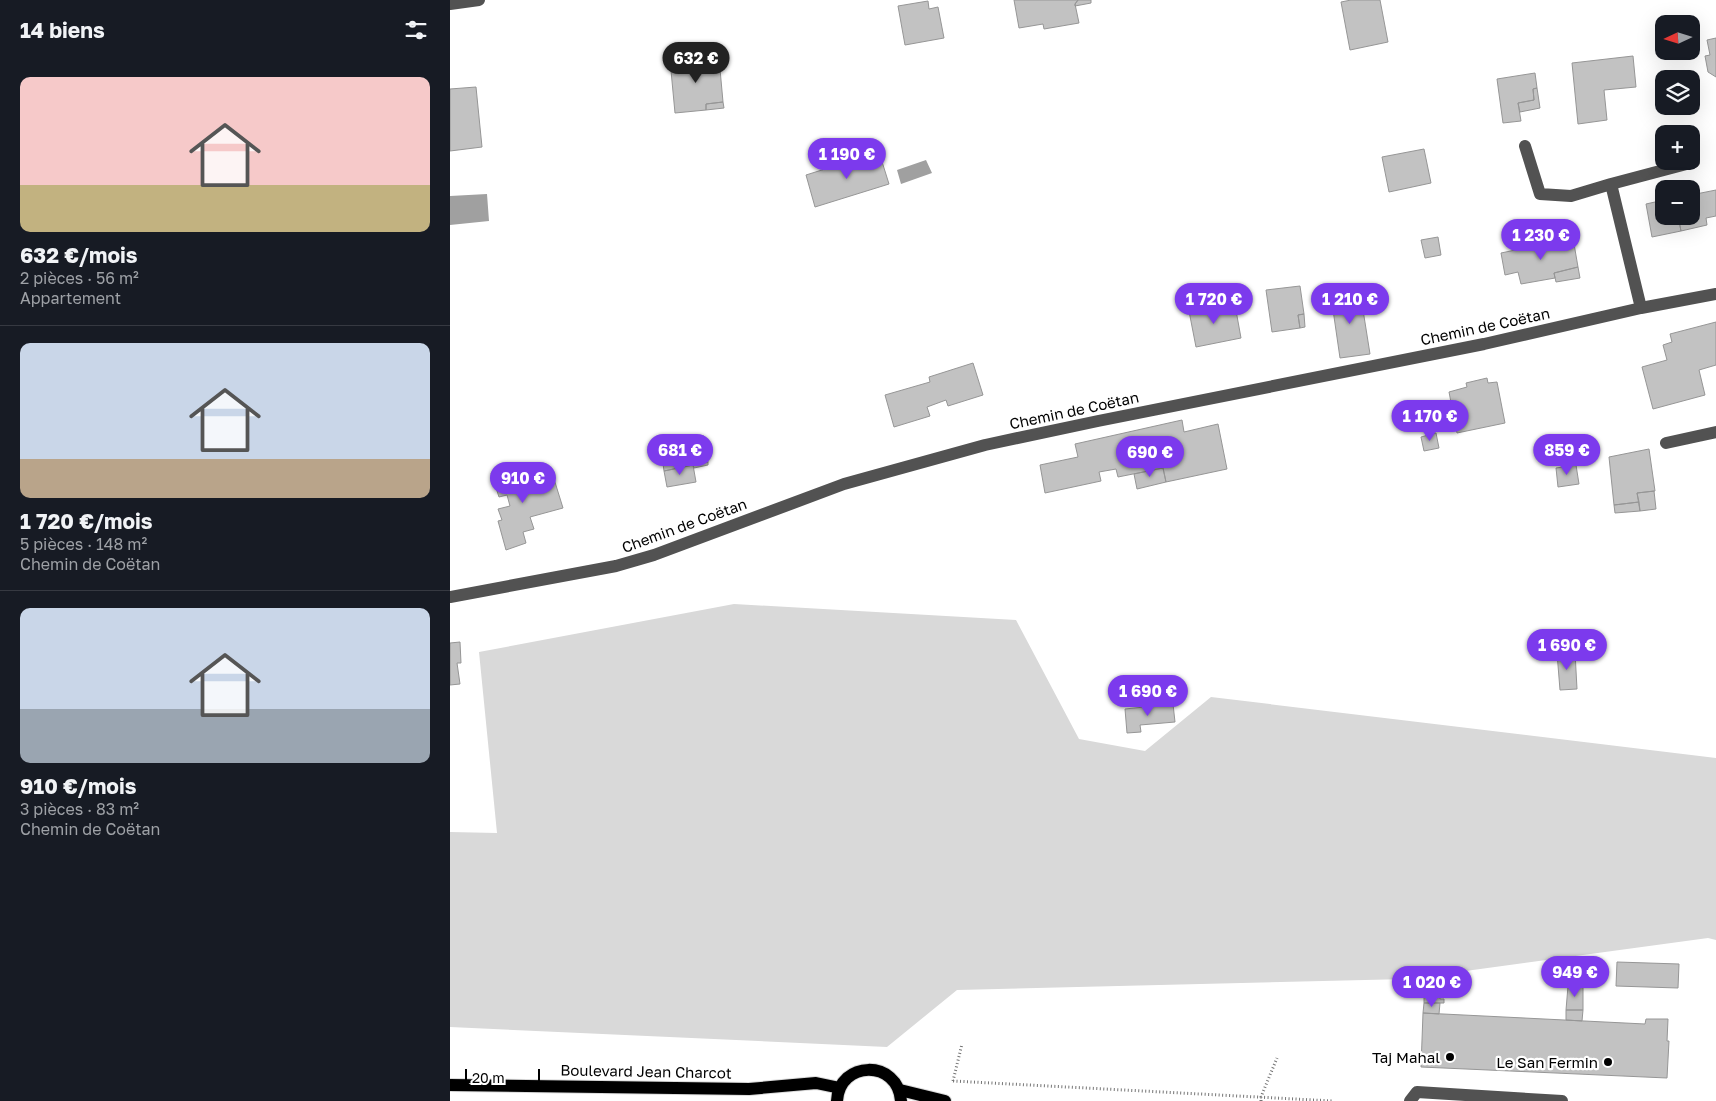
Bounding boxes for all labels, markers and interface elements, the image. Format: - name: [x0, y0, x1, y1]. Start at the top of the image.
- north arrow: [1655, 15, 1700, 60]
- map controls: [1655, 15, 1700, 225]
- icon: filters: [402, 16, 430, 44]
- text: 14 biens: [20, 17, 105, 43]
- pin: 632 €: [661, 42, 731, 84]
- text: 632 €: [674, 48, 718, 68]
- button: layers: [1655, 70, 1700, 115]
- icon: home: [180, 110, 270, 200]
- button: +: [1655, 125, 1700, 170]
- pin: 1 190 €: [801, 138, 893, 180]
- text: 1 190 €: [819, 144, 875, 164]
- button: −: [1655, 180, 1700, 225]
- pin: 1 230 €: [1495, 218, 1587, 261]
- text: 1 230 €: [1512, 225, 1570, 245]
- text: 632 €/mois: [20, 242, 138, 268]
- text: 2 pièces · 56 m²: [20, 268, 139, 288]
- pin: 1 720 €: [1168, 282, 1260, 325]
- pin: 1 210 €: [1304, 282, 1396, 325]
- text: Appartement: [20, 288, 121, 308]
- text: 1 720 €: [1186, 289, 1242, 309]
- text: 1 210 €: [1322, 289, 1378, 309]
- street label: Chemin de Coëtan: [1419, 304, 1551, 348]
- icon: home: [180, 375, 270, 465]
- street label: Chemin de Coëtan: [1008, 388, 1140, 432]
- pin: 1 170 €: [1384, 400, 1476, 442]
- text: 1 170 €: [1403, 406, 1457, 426]
- pin: 681 €: [645, 434, 715, 476]
- pin: 859 €: [1532, 434, 1602, 476]
- pin: 690 €: [1115, 436, 1185, 478]
- text: 681 €: [658, 440, 702, 460]
- text: 859 €: [1544, 440, 1590, 460]
- text: 690 €: [1127, 442, 1173, 462]
- pin: 910 €: [488, 462, 558, 504]
- text: 910 €: [501, 468, 545, 488]
- street label: Chemin de Coëtan: [619, 494, 749, 556]
- text: 1 720 €/mois: [20, 508, 153, 534]
- text: 5 pièces · 148 m²: [20, 534, 147, 554]
- text: Chemin de Coëtan: [20, 554, 160, 574]
- pin: 1 690 €: [1521, 628, 1613, 671]
- text: 1 690 €: [1538, 635, 1596, 655]
- icon: home: [180, 640, 270, 730]
- pin: 1 690 €: [1102, 674, 1194, 717]
- text: 1 690 €: [1119, 681, 1177, 701]
- text: 910 €/mois: [20, 773, 136, 799]
- text: 3 pièces · 83 m²: [20, 799, 139, 819]
- text: Chemin de Coëtan: [20, 819, 160, 839]
- pin: 949 €: [1540, 956, 1610, 998]
- text: 949 €: [1552, 962, 1598, 982]
- pin: 1 020 €: [1386, 966, 1478, 1008]
- text: 1 020 €: [1403, 972, 1461, 992]
- place label: Taj Mahal: [1372, 1048, 1440, 1066]
- marker: Taj Mahal: [1444, 1051, 1456, 1063]
- place label: Le San Fermin: [1496, 1053, 1598, 1071]
- marker: Le San Fermin: [1602, 1056, 1614, 1068]
- street label: Boulevard Jean Charcot: [560, 1061, 732, 1081]
- scale bar: [465, 1066, 540, 1089]
- text: 20 m: [472, 1069, 505, 1086]

